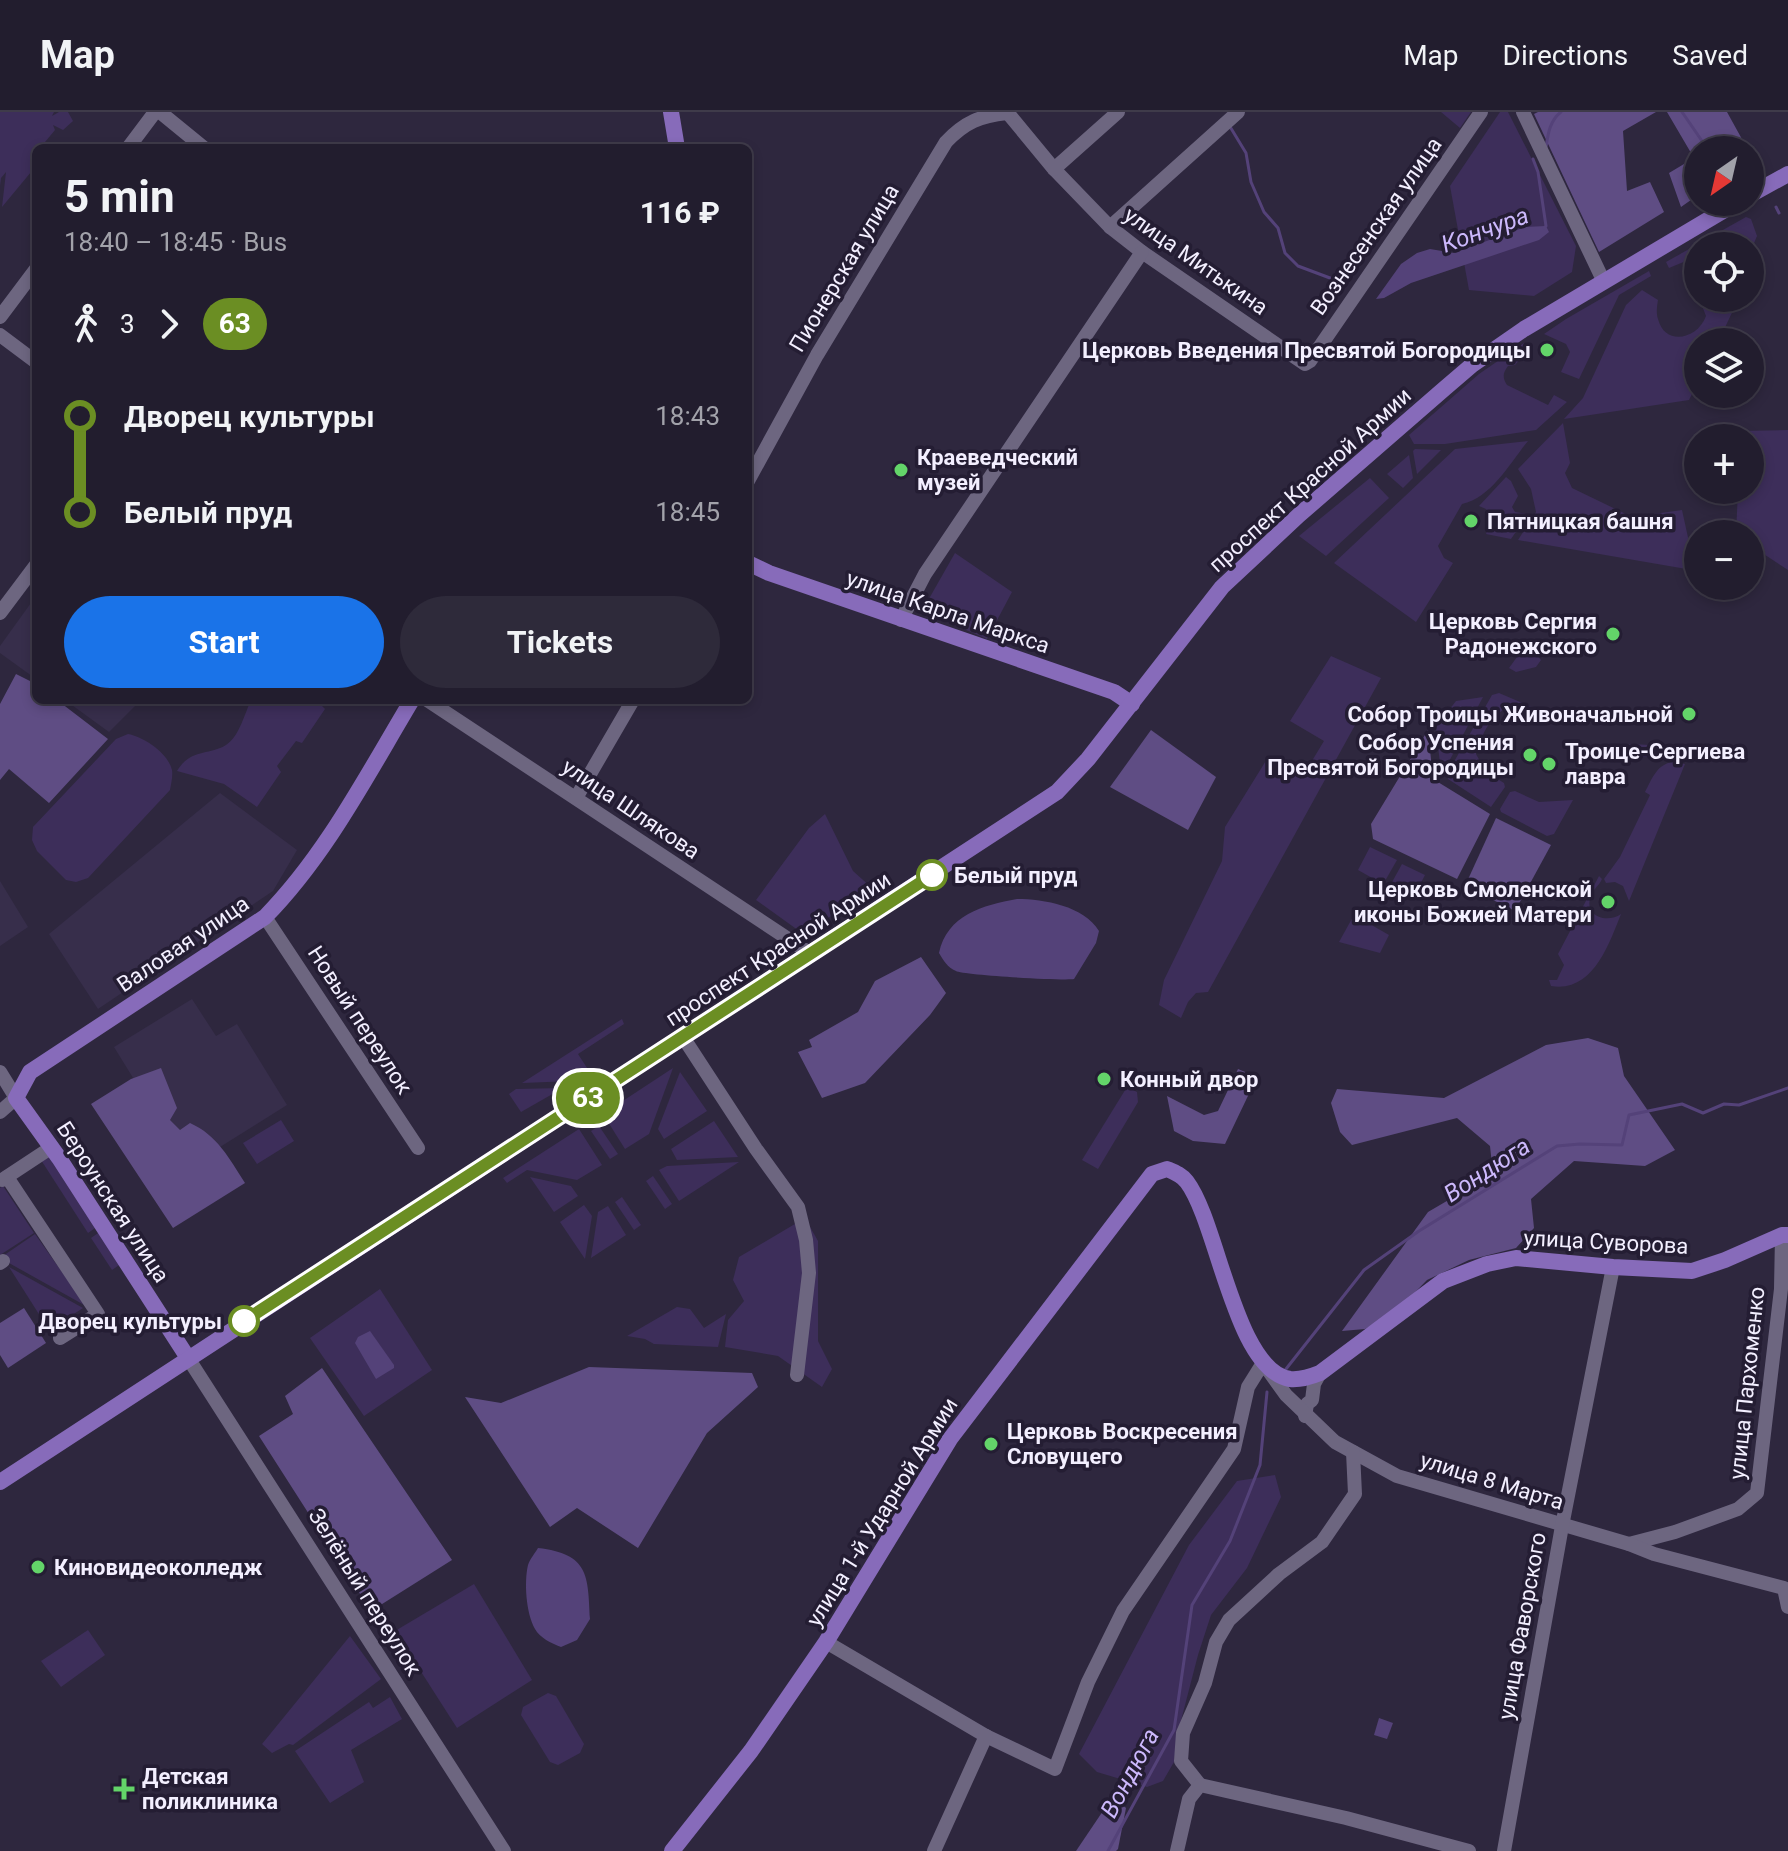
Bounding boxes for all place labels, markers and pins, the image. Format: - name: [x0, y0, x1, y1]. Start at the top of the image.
- place label: Церковь Введения Пресвятой Богородицы: [1082, 338, 1531, 363]
- marker: Церковь Введения Пресвятой Богородицы: [1538, 341, 1556, 359]
- place label: Краеведческий музей: [917, 445, 1078, 495]
- marker: Краеведческий музей: [892, 461, 910, 479]
- place label: Пятницкая башня: [1487, 509, 1674, 534]
- marker: Пятницкая башня: [1462, 512, 1480, 530]
- place label: Церковь Сергия Радонежского: [1429, 609, 1597, 659]
- marker: Церковь Сергия Радонежского: [1604, 625, 1622, 643]
- place label: Собор Троицы Живоначальной: [1347, 702, 1673, 727]
- marker: Собор Троицы Живоначальной: [1680, 705, 1698, 723]
- place label: Собор Успения Пресвятой Богородицы: [1267, 730, 1514, 780]
- place label: Троице-Сергиева лавра: [1565, 739, 1745, 789]
- marker: Собор Успения Пресвятой Богородицы: [1521, 746, 1539, 764]
- marker: Троице-Сергиева лавра: [1540, 755, 1558, 773]
- marker: Белый пруд: [917, 860, 947, 890]
- place label: Белый пруд: [954, 863, 1077, 888]
- place label: Церковь Смоленской иконы Божией Матери: [1354, 877, 1592, 927]
- marker: Церковь Смоленской иконы Божией Матери: [1599, 893, 1617, 911]
- place label: Конный двор: [1120, 1067, 1259, 1092]
- marker: Конный двор: [1095, 1070, 1113, 1088]
- marker: Дворец культуры: [229, 1306, 259, 1336]
- place label: Дворец культуры: [38, 1309, 222, 1334]
- place label: Церковь Воскресения Словущего: [1007, 1419, 1237, 1469]
- marker: Церковь Воскресения Словущего: [982, 1435, 1000, 1453]
- place label: Киновидеоколледж: [54, 1555, 262, 1580]
- marker: Киновидеоколледж: [29, 1558, 47, 1576]
- place label: Детская поликлиника: [142, 1764, 278, 1814]
- marker: Детская поликлиника: [113, 1778, 135, 1800]

